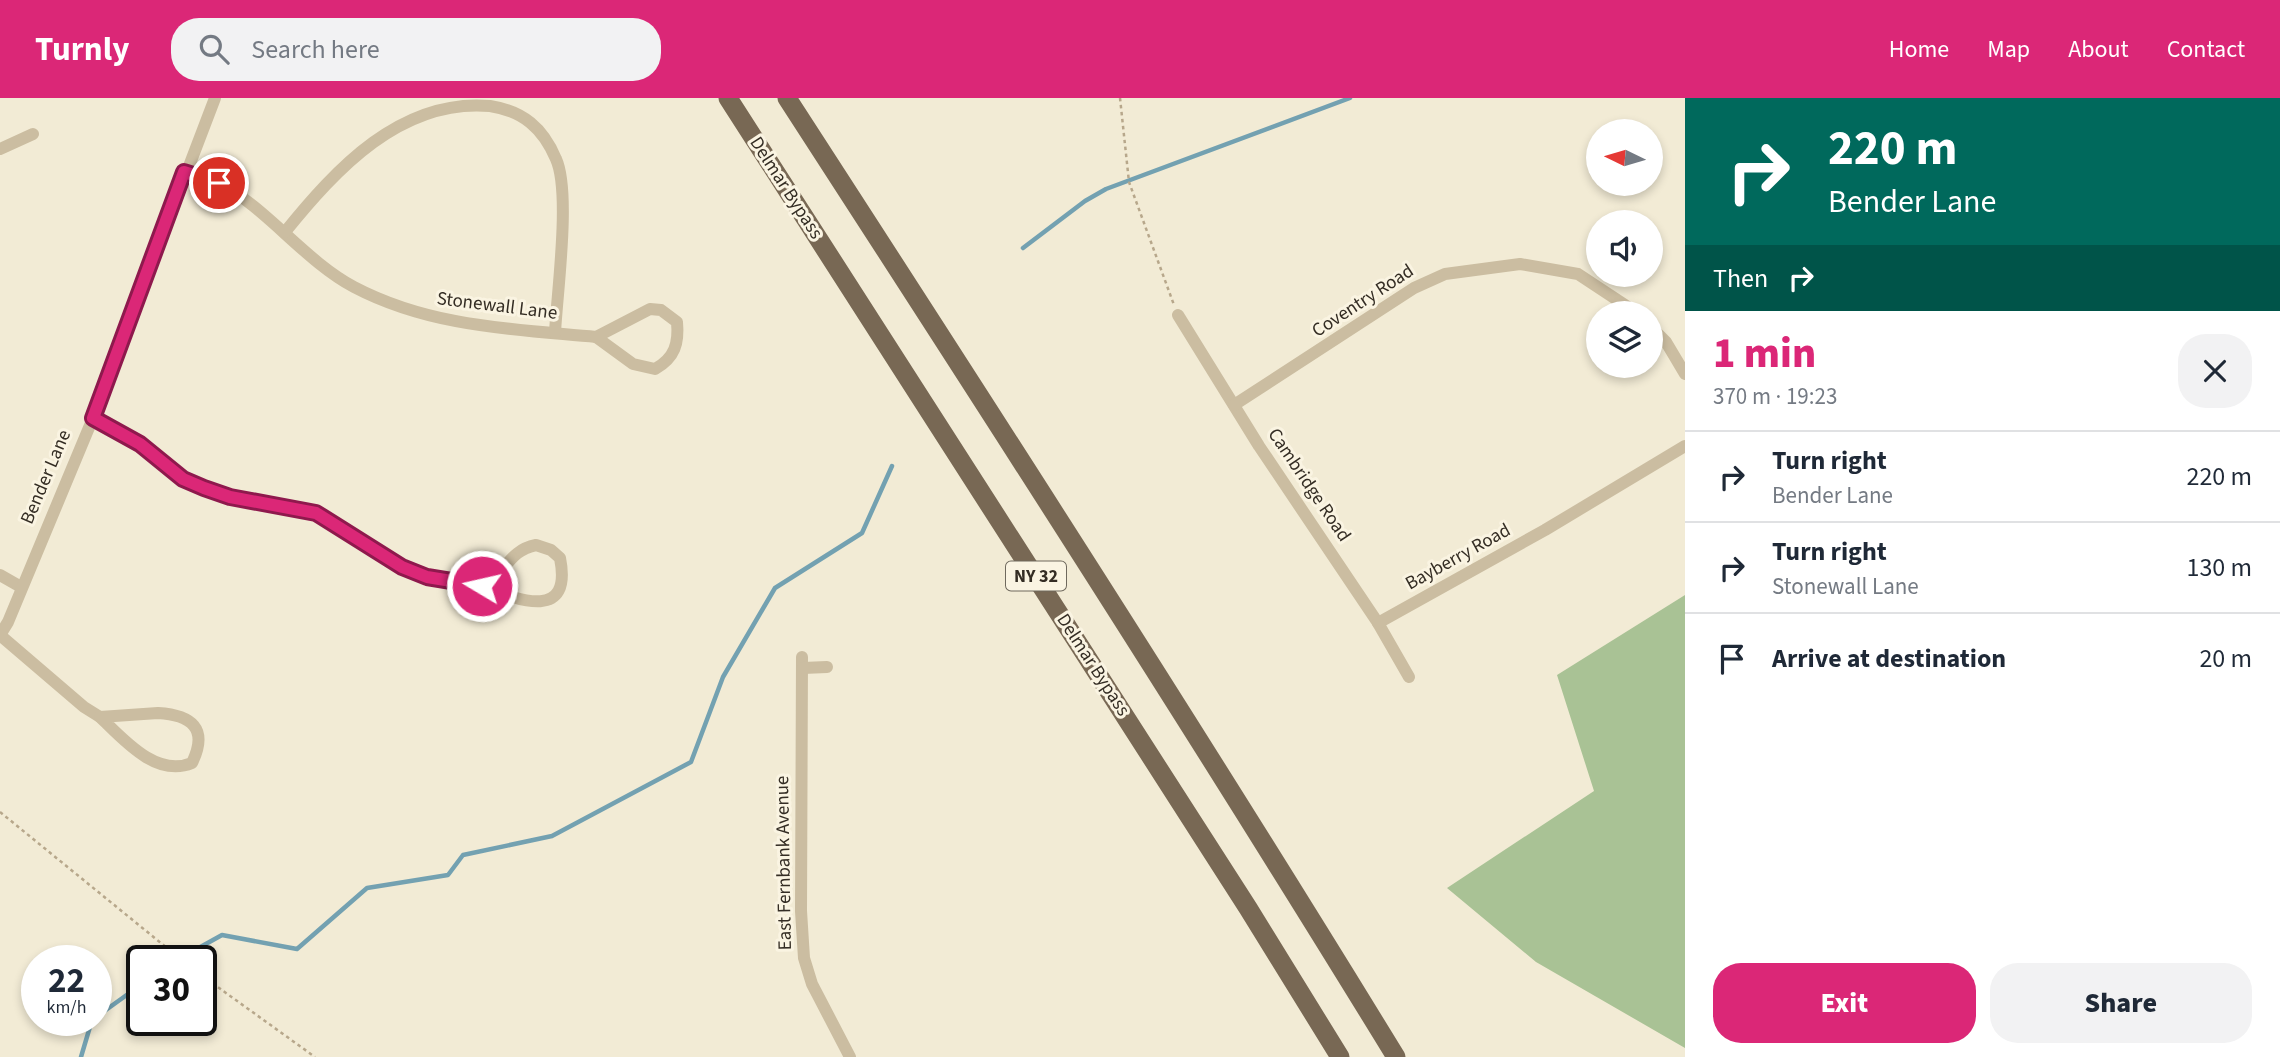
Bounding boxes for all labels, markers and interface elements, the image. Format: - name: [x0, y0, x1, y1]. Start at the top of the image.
- search box: [171, 18, 661, 81]
- text: Turnly: [35, 26, 129, 73]
- icon: search: [195, 30, 233, 68]
- text: Search here: [251, 31, 380, 68]
- text: Home: [1889, 32, 1949, 67]
- text: Map: [1987, 32, 2030, 67]
- text: About: [2068, 32, 2129, 67]
- text: Contact: [2167, 32, 2245, 67]
- text: 220 m: [1828, 114, 1957, 184]
- north arrow: [1586, 119, 1662, 196]
- map controls: [1586, 119, 1663, 378]
- icon: right: [1713, 126, 1804, 217]
- street label: Delmar Bypass: [743, 131, 829, 245]
- pin: [189, 153, 249, 213]
- icon: arrive: [200, 164, 238, 202]
- text: Bender Lane: [1828, 179, 1996, 225]
- button: sound: [1586, 210, 1663, 287]
- street label: Coventry Road: [1307, 258, 1419, 344]
- icon: right: [1782, 259, 1820, 297]
- text: Then: [1713, 260, 1768, 297]
- street label: Stonewall Lane: [435, 285, 559, 327]
- button: layers: [1586, 301, 1663, 378]
- text: 1 min: [1713, 324, 1816, 384]
- button: close: [2178, 334, 2252, 408]
- text: 370 m · 19:23: [1713, 380, 1837, 413]
- street label: Cambridge Road: [1261, 423, 1357, 547]
- street label: Bender Lane: [14, 426, 78, 528]
- text: Turn right: [1772, 442, 1887, 479]
- icon: right: [1713, 458, 1751, 496]
- text: 220 m: [2186, 458, 2252, 495]
- text: Bender Lane: [1772, 479, 1893, 512]
- street label: Bayberry Road: [1400, 517, 1516, 597]
- text: Turn right: [1772, 533, 1887, 570]
- position arrow: [445, 549, 519, 623]
- icon: right: [1713, 549, 1751, 587]
- text: 130 m: [2186, 549, 2252, 586]
- road number: NY 32: [1006, 562, 1066, 590]
- text: Stonewall Lane: [1772, 570, 1919, 603]
- street label: Delmar Bypass: [1050, 608, 1136, 722]
- icon: arrive: [1713, 640, 1751, 678]
- text: Arrive at destination: [1772, 640, 2006, 677]
- text: 20 m: [2199, 640, 2252, 677]
- street label: East Fernbank Avenue: [769, 775, 799, 951]
- speed limit sign: 30: [126, 945, 217, 1036]
- text: 22: [48, 956, 85, 1006]
- button: Exit: [1713, 963, 1976, 1043]
- button: Share: [1990, 963, 2252, 1043]
- text: km/h: [47, 995, 86, 1020]

